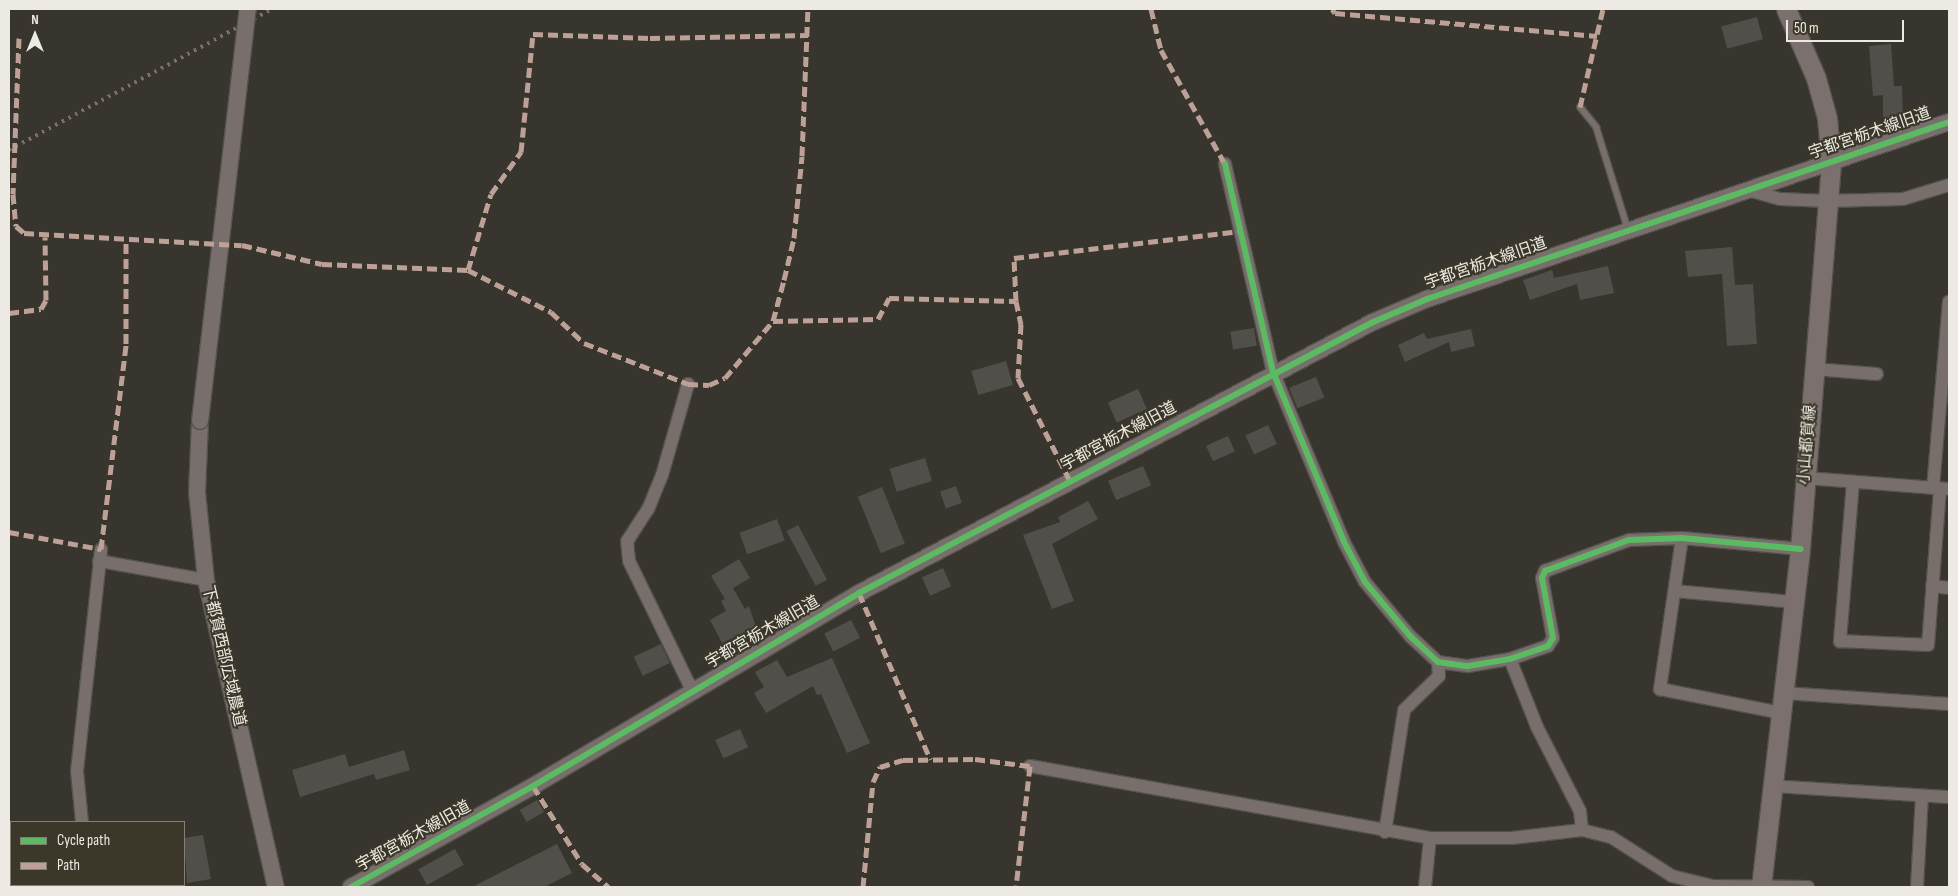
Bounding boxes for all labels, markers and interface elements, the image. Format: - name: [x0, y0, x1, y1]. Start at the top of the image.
- north arrow: [10, 10, 60, 60]
- scale bar: [1788, 10, 1906, 42]
- text: N: [31, 11, 39, 28]
- text: 50 m: [1794, 19, 1819, 38]
- street label: 宇都宮栃木線旧道: [1806, 104, 1934, 164]
- street label: 宇都宮栃木線旧道: [1422, 234, 1550, 294]
- street label: 宇都宮栃木線旧道: [1058, 398, 1180, 476]
- street label: 小山都賀線: [1795, 404, 1821, 486]
- street label: 下都賀西部広域農道: [197, 584, 249, 728]
- street label: 宇都宮栃木線旧道: [703, 593, 823, 673]
- street label: 宇都宮栃木線旧道: [353, 798, 475, 876]
- legend: [10, 821, 185, 886]
- text: Cycle path: [57, 831, 110, 850]
- text: Path: [57, 856, 80, 875]

